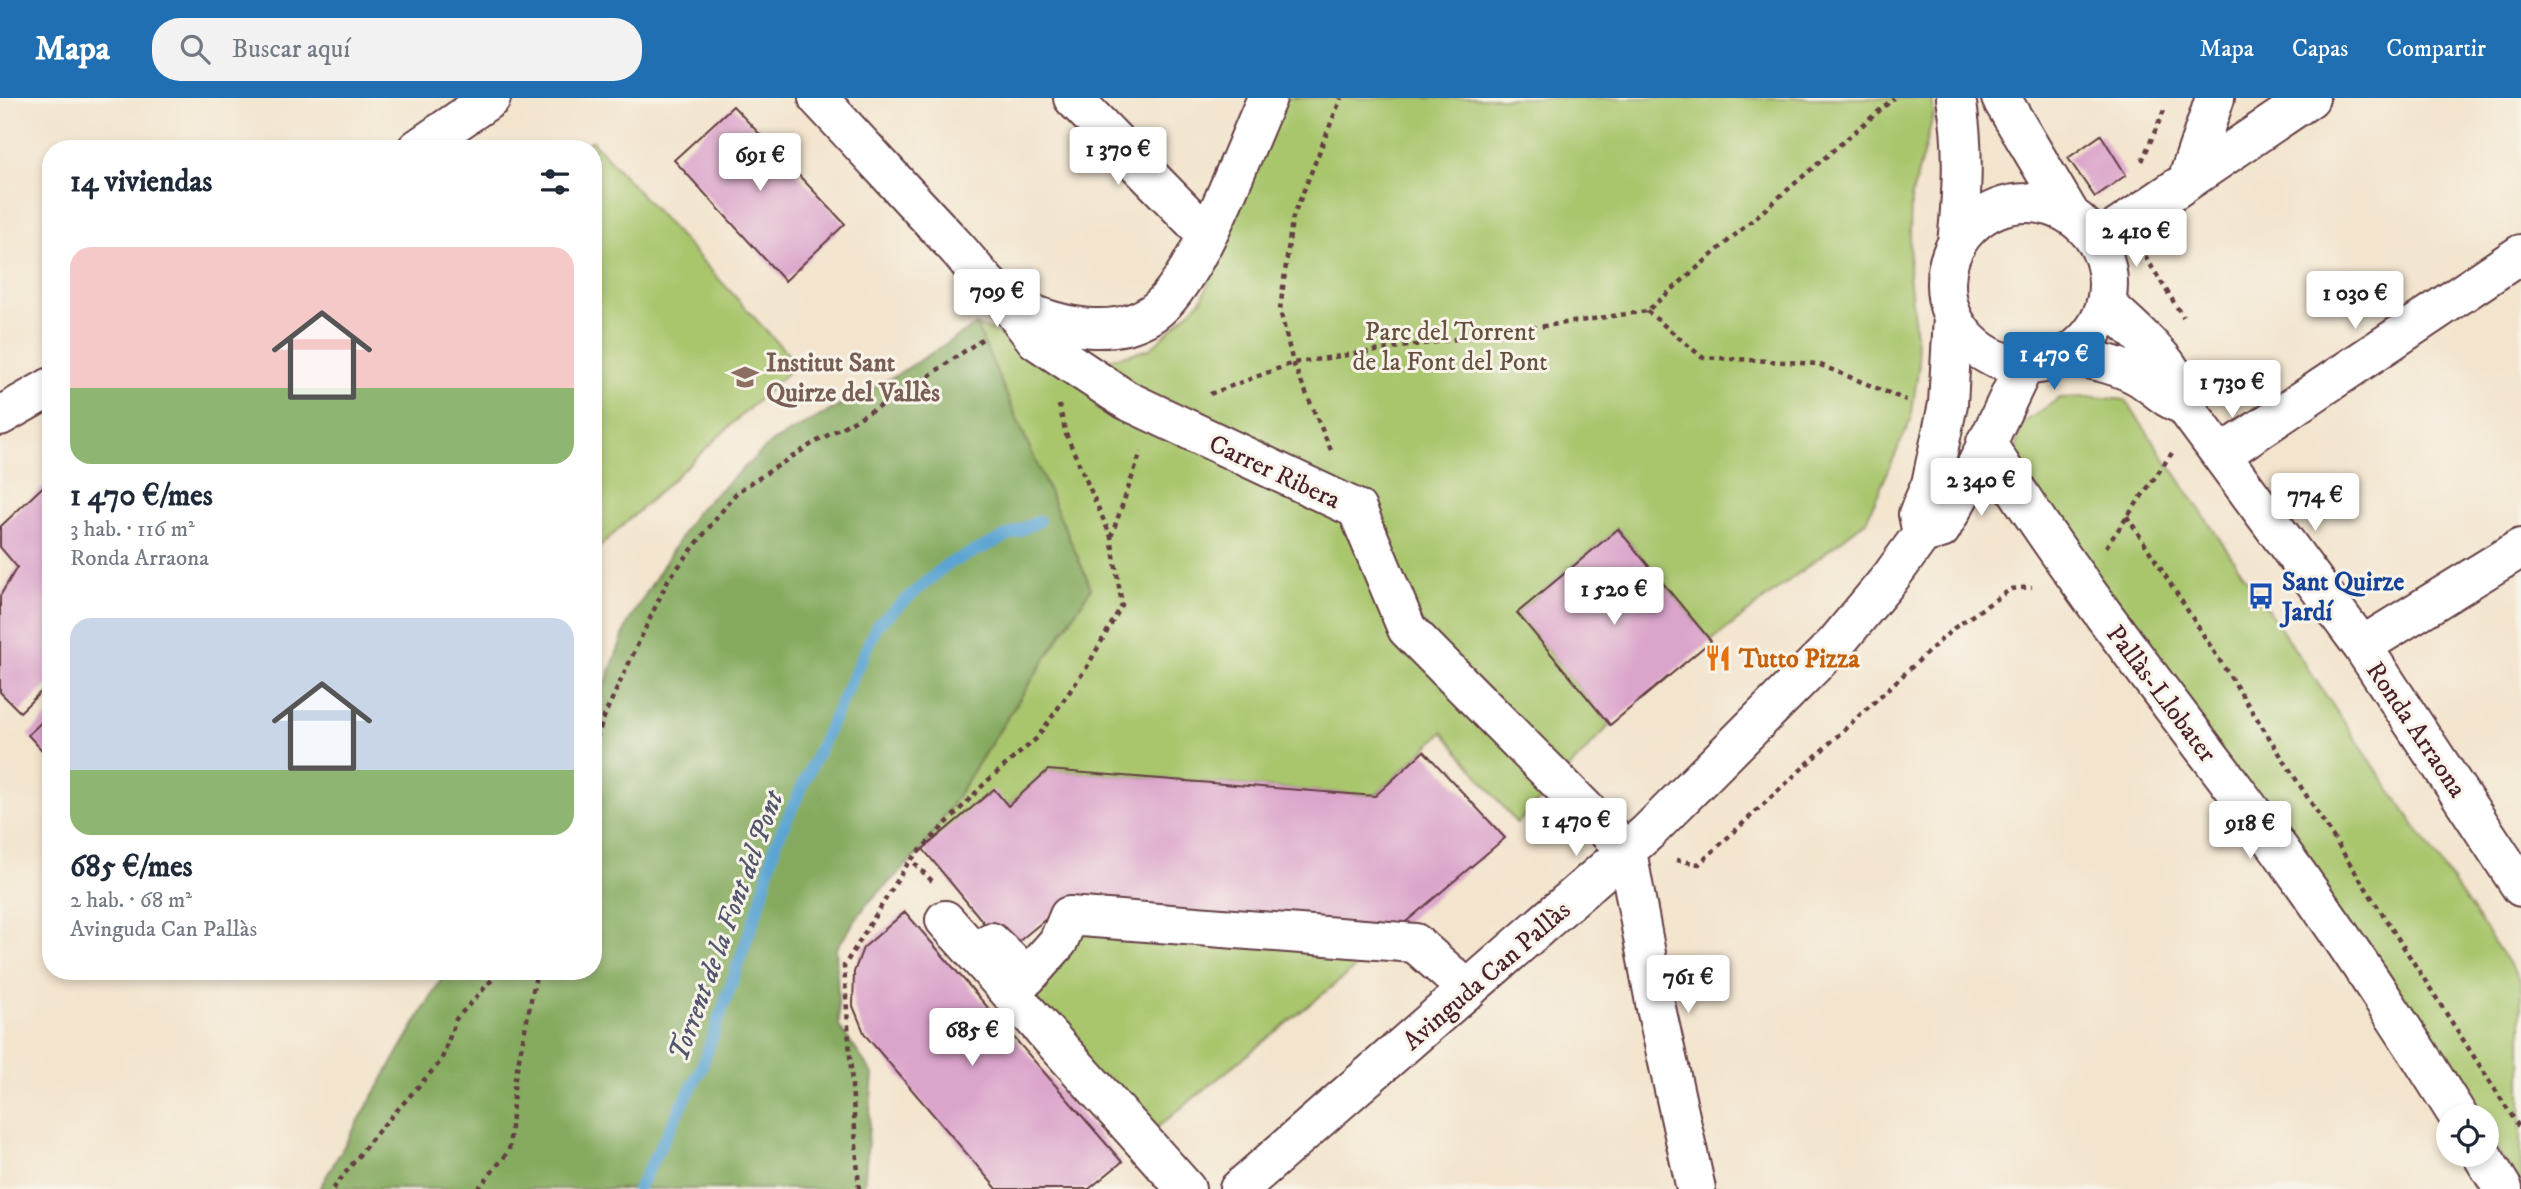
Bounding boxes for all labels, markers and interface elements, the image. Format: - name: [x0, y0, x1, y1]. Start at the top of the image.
- search box: [152, 18, 642, 81]
- text: Mapa: [35, 29, 110, 70]
- icon: search: [176, 30, 214, 68]
- text: Buscar aquí: [232, 33, 350, 66]
- text: Mapa: [2200, 34, 2254, 64]
- text: Capas: [2292, 34, 2348, 64]
- text: Compartir: [2386, 34, 2486, 64]
- pin: 1 370 €: [1053, 127, 1183, 187]
- pin: 691 €: [711, 134, 809, 193]
- text: 1 370 €: [1086, 135, 1150, 164]
- text: 691 €: [735, 141, 785, 170]
- icon: filters: [536, 163, 574, 201]
- text: 14 viviendas: [70, 164, 212, 201]
- pin: 2 410 €: [2071, 209, 2201, 269]
- text: 2 410 €: [2102, 217, 2170, 246]
- pin: 709 €: [948, 270, 1046, 329]
- pin: 1 030 €: [2290, 272, 2420, 331]
- text: 709 €: [970, 277, 1024, 306]
- text: 1 030 €: [2322, 279, 2388, 308]
- icon: home: [259, 292, 385, 418]
- park label: Parc del Torrent de la Font del Pont: [1353, 316, 1547, 379]
- pin: 1 470 €: [1989, 332, 2119, 392]
- text: 1 470 €: [2020, 340, 2088, 369]
- place label: Institut Sant Quirze del Vallès: [766, 347, 940, 410]
- pin: 1 730 €: [2167, 360, 2297, 420]
- school or university icon: Institut Sant Quirze del Vallès: [730, 362, 760, 392]
- text: 1 730 €: [2200, 368, 2264, 397]
- street label: Carrer Ribera: [1203, 428, 1345, 517]
- pin: 2 340 €: [1916, 458, 2046, 518]
- text: 2 340 €: [1947, 466, 2015, 495]
- pin: 774 €: [2266, 474, 2364, 533]
- text: 1 470 €/mes: [70, 478, 213, 515]
- text: 774 €: [2287, 481, 2343, 510]
- text: 3 hab. · 116 m²: [70, 515, 195, 544]
- text: Ronda Arraona: [70, 544, 209, 573]
- place label: Sant Quirze Jardí: [2279, 566, 2405, 629]
- pin: 1 520 €: [1549, 568, 1679, 627]
- text: 1 520 €: [1581, 575, 1647, 604]
- bus stop icon: Sant Quirze Jardí: [2246, 581, 2276, 611]
- street label: Pallàs-Llobater: [2098, 619, 2223, 769]
- restaurant icon: Tutto Pizza: [1703, 643, 1733, 673]
- place label: Tutto Pizza: [1738, 643, 1861, 676]
- street label: Ronda Arraona: [2358, 655, 2473, 804]
- icon: home: [259, 663, 385, 789]
- water label: Torrent de la Font del Pont: [661, 784, 792, 1066]
- pin: 1 470 €: [1511, 798, 1641, 858]
- pin: 918 €: [2201, 802, 2299, 861]
- text: 1 470 €: [1542, 806, 1610, 835]
- text: 918 €: [2225, 809, 2275, 838]
- text: 685 €/mes: [70, 849, 193, 886]
- text: 2 hab. · 68 m²: [70, 886, 192, 915]
- street label: Avinguda Can Pallàs: [1396, 894, 1578, 1058]
- text: Avinguda Can Pallàs: [70, 915, 257, 944]
- pin: 761 €: [1639, 956, 1737, 1015]
- text: 761 €: [1663, 963, 1713, 992]
- pin: 685 €: [923, 1009, 1021, 1068]
- text: 685 €: [945, 1016, 999, 1045]
- map controls: [2436, 1104, 2499, 1167]
- button: locate: [2436, 1104, 2499, 1167]

